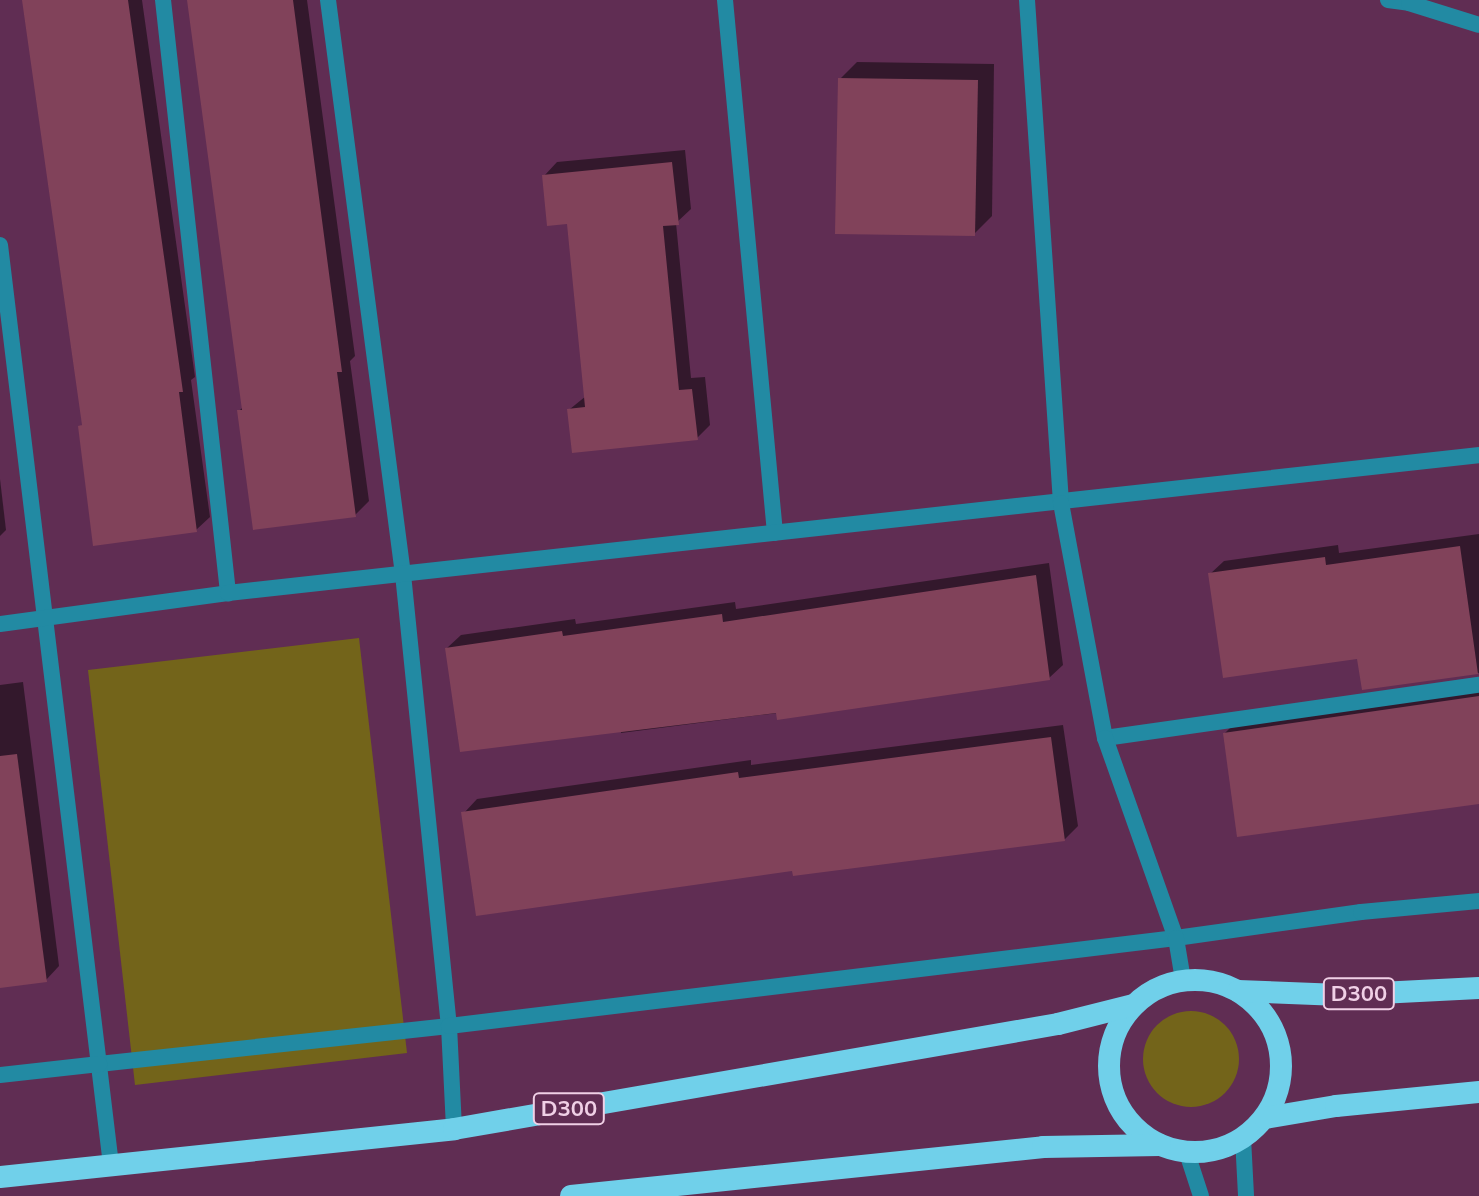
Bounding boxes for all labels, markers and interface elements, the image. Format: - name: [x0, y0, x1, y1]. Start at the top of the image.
- road number: D300: [1321, 976, 1397, 1012]
- road number: D300: [531, 1091, 607, 1127]

